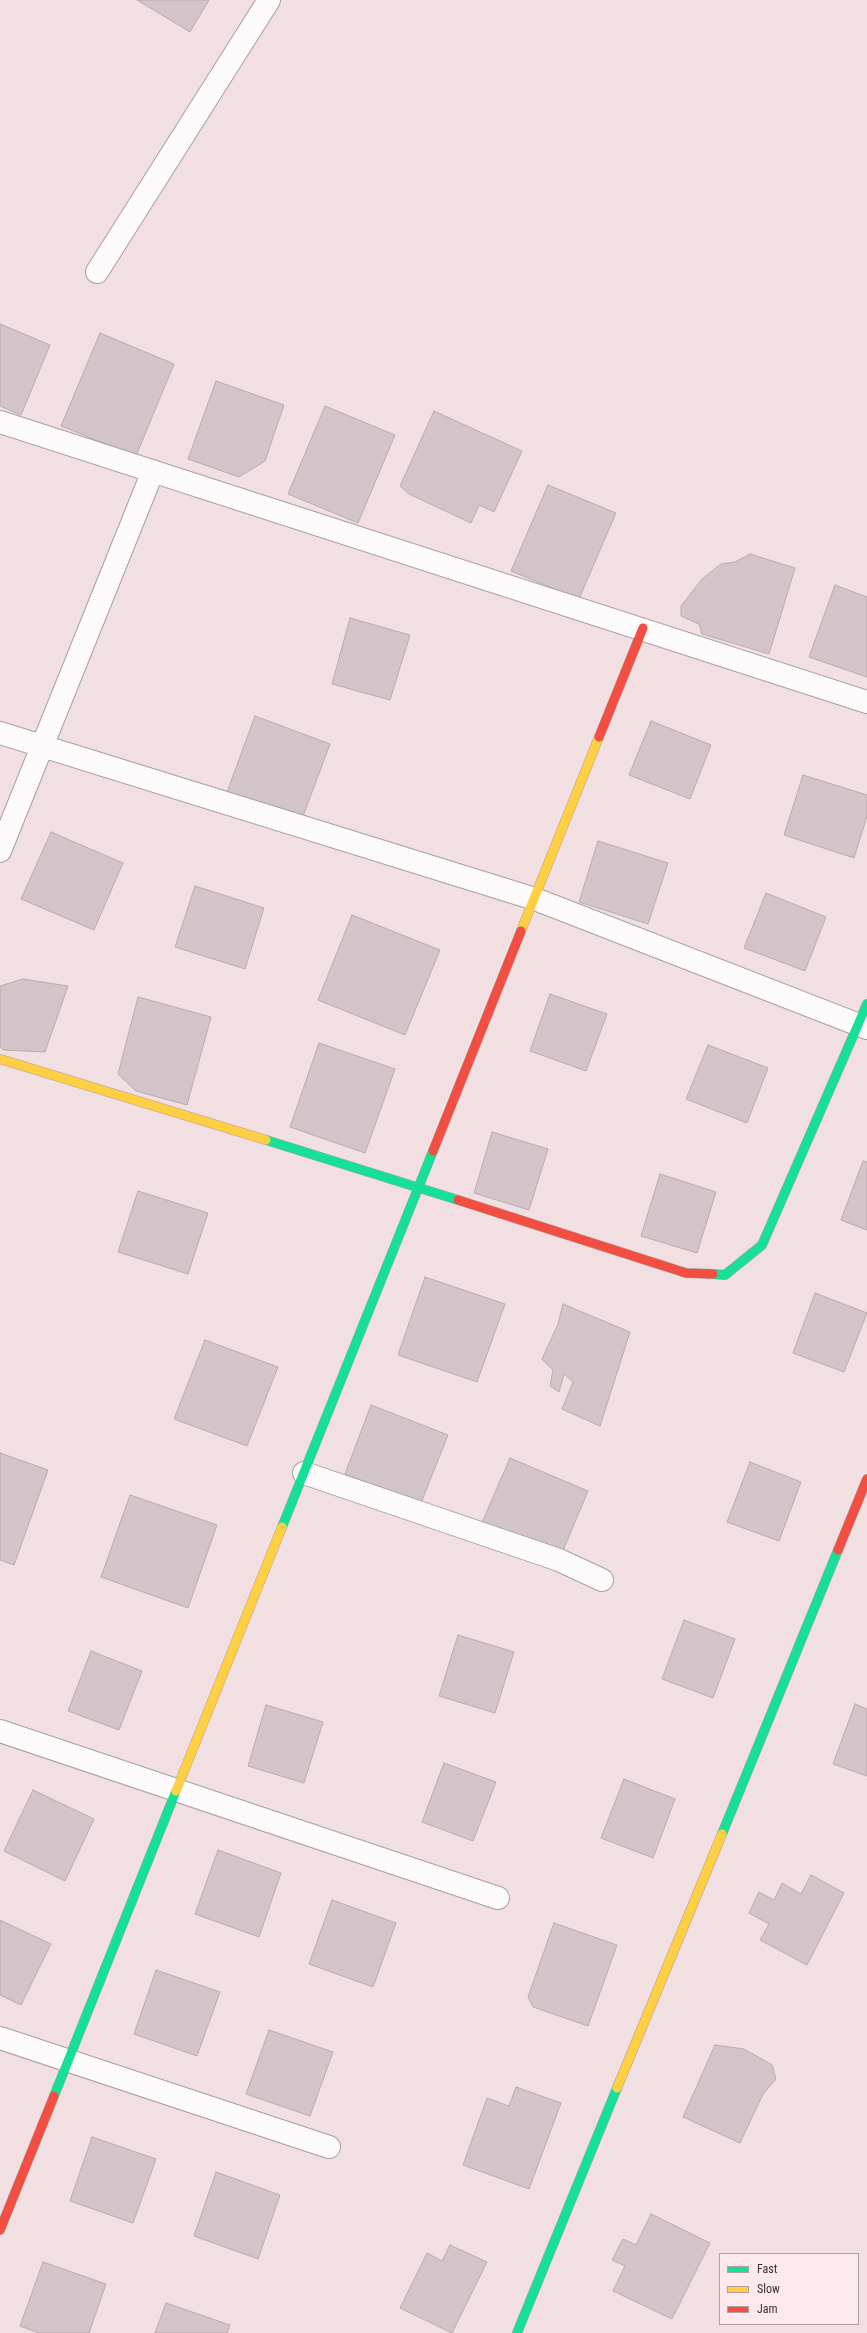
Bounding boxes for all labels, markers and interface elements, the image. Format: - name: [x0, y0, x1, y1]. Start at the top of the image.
- legend: [719, 2253, 859, 2325]
- text: Fast: [757, 2262, 777, 2276]
- text: Slow: [757, 2282, 780, 2296]
- text: Jam: [757, 2302, 778, 2316]

